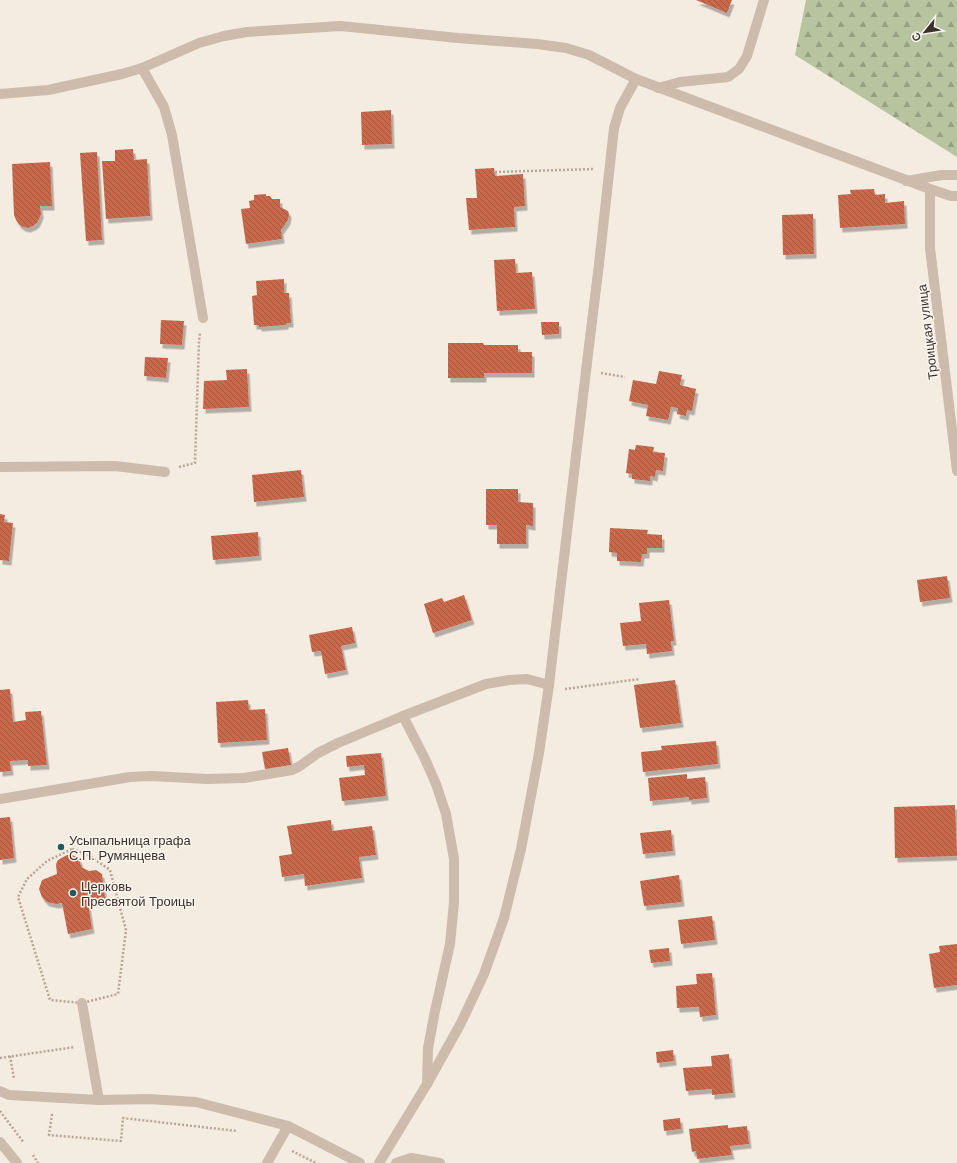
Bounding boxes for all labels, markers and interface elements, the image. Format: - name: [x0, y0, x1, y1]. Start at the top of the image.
- north arrow: [905, 12, 945, 52]
- text: С: [909, 31, 924, 43]
- street label: Троицкая улица: [914, 283, 941, 380]
- place label: Усыпальница графа С.П. Румянцева: [69, 833, 191, 863]
- marker: Усыпальница графа С.П. Румянцева: [56, 842, 66, 852]
- place label: Церковь Пресвятой Троицы: [81, 879, 195, 909]
- marker: Церковь Пресвятой Троицы: [68, 888, 78, 898]

